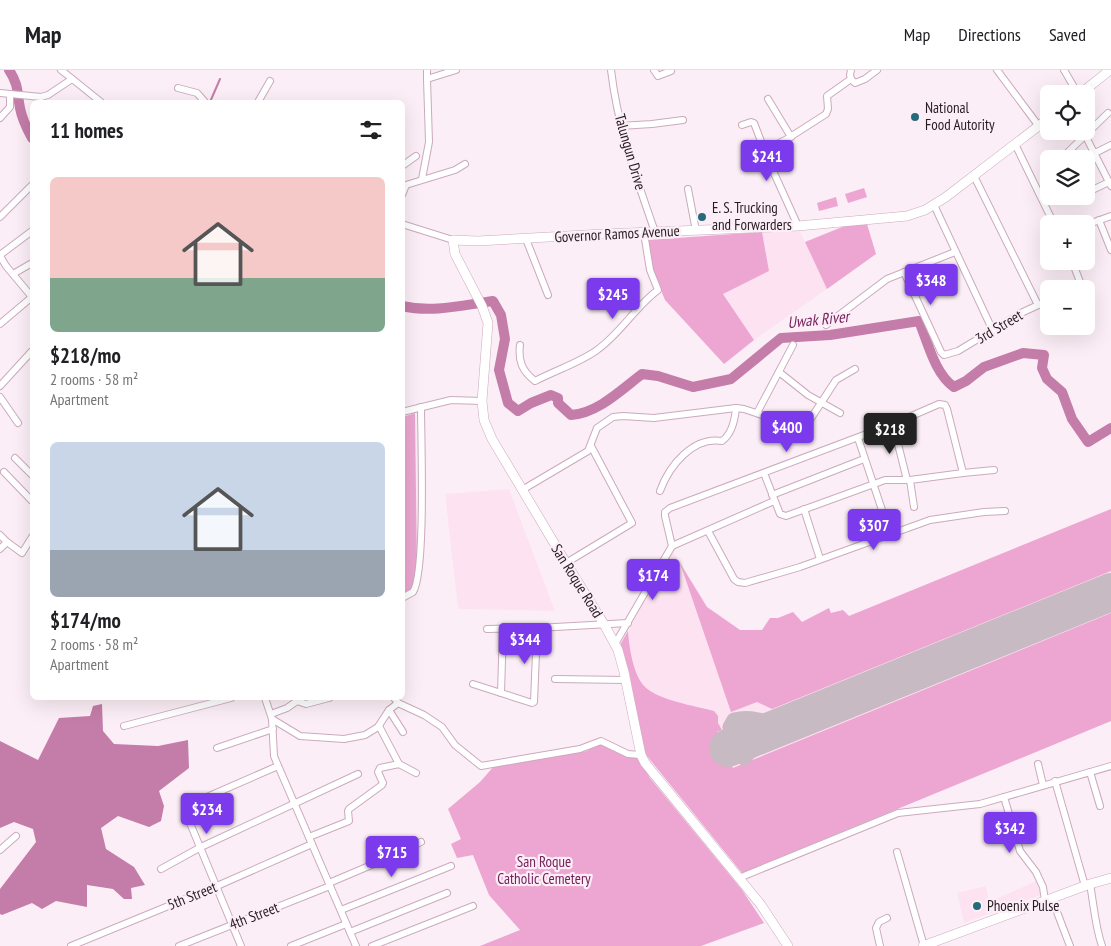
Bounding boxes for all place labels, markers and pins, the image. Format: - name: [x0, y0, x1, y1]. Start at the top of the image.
- place label: National Food Autority: [925, 98, 995, 134]
- marker: National Food Autority: [909, 111, 921, 123]
- pin: $241: [737, 140, 797, 182]
- place label: E. S. Trucking and Forwarders: [712, 198, 792, 234]
- marker: E. S. Trucking and Forwarders: [696, 211, 708, 223]
- pin: $348: [901, 264, 961, 306]
- pin: $245: [583, 278, 643, 320]
- pin: $400: [757, 410, 817, 453]
- pin: $218: [860, 412, 920, 455]
- pin: $307: [844, 508, 904, 551]
- pin: $174: [623, 558, 683, 601]
- pin: $344: [495, 622, 555, 665]
- pin: $234: [177, 792, 237, 835]
- pin: $342: [980, 812, 1040, 854]
- pin: $715: [362, 836, 422, 878]
- place label: Phoenix Pulse: [987, 896, 1060, 915]
- marker: Phoenix Pulse: [971, 900, 983, 912]

